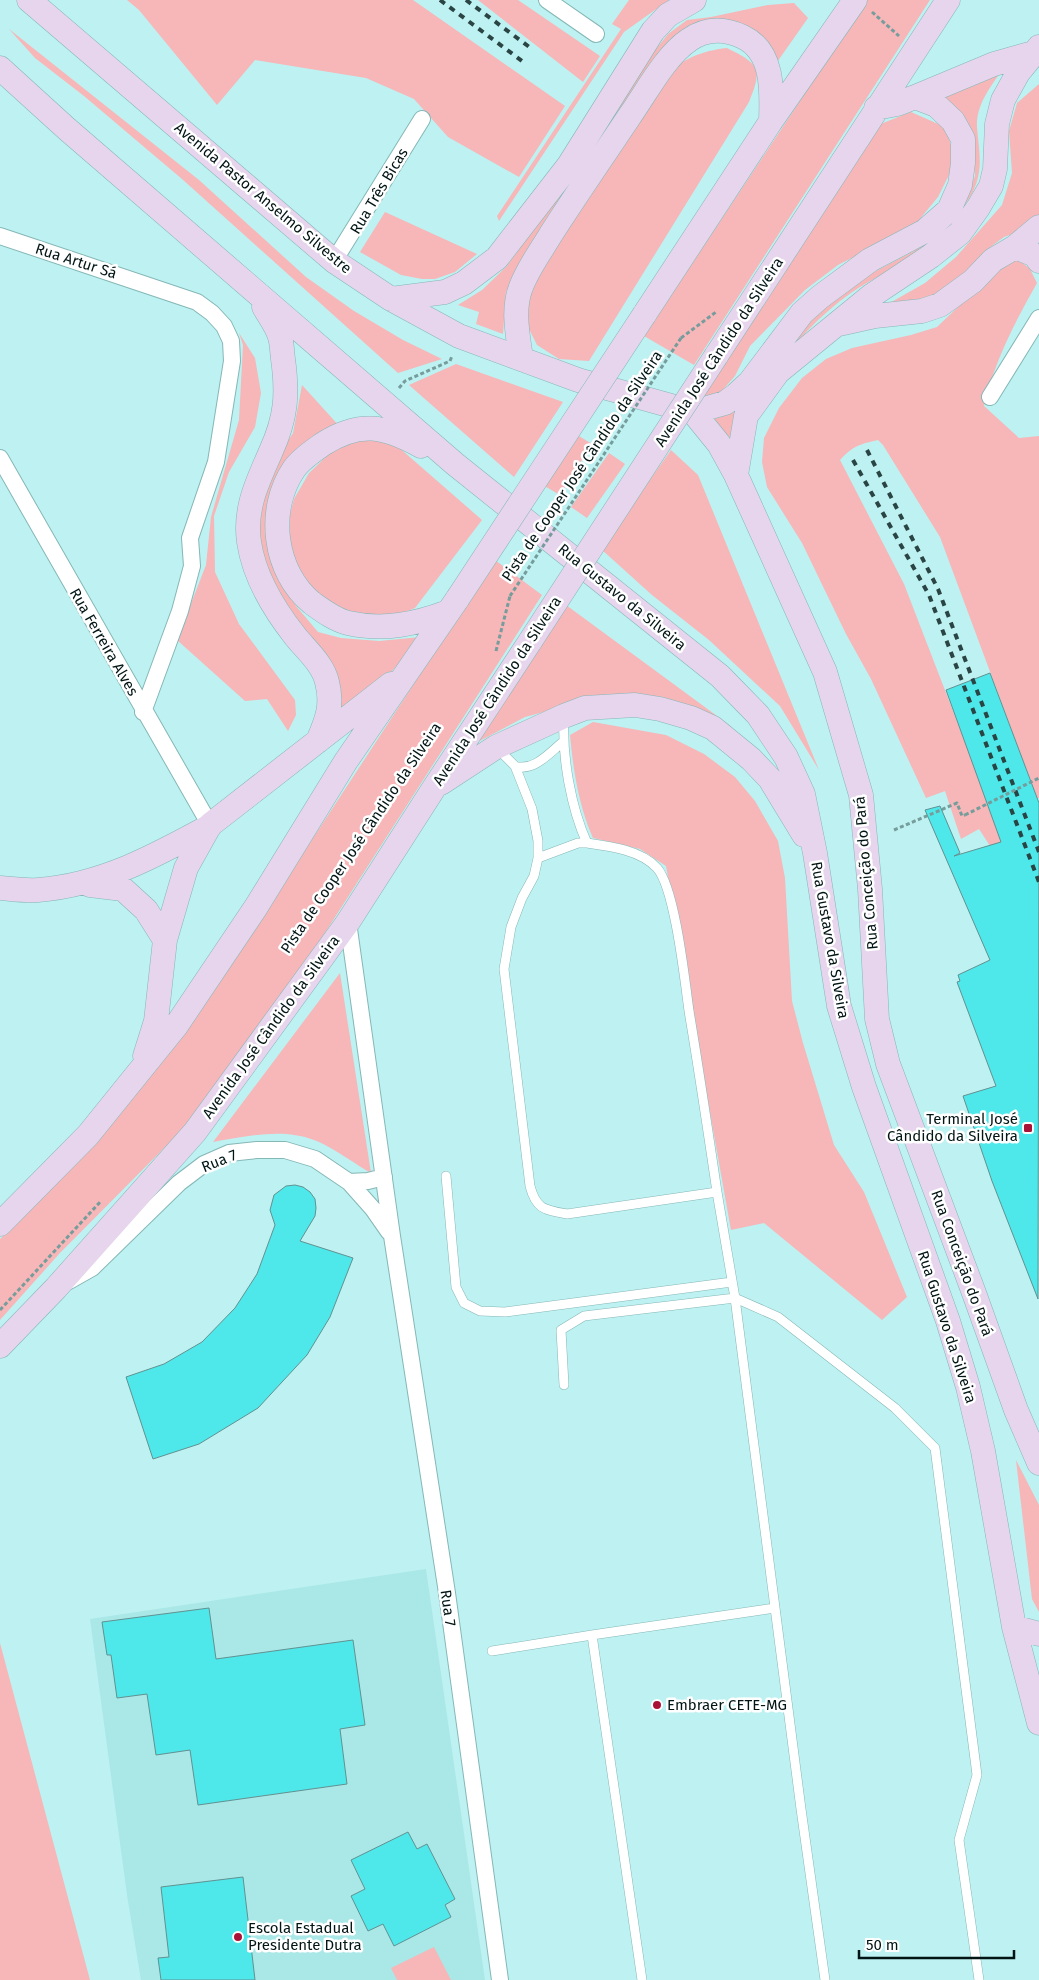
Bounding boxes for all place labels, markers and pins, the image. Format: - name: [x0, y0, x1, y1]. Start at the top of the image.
- place label: Terminal José Cândido da Silveira: [887, 1110, 1018, 1145]
- marker: Terminal José Cândido da Silveira: [1022, 1122, 1034, 1134]
- place label: Embraer CETE-MG: [667, 1696, 787, 1714]
- marker: Embraer CETE-MG: [651, 1699, 663, 1711]
- place label: Escola Estadual Presidente Dutra: [248, 1919, 362, 1954]
- marker: Escola Estadual Presidente Dutra: [232, 1931, 244, 1943]

